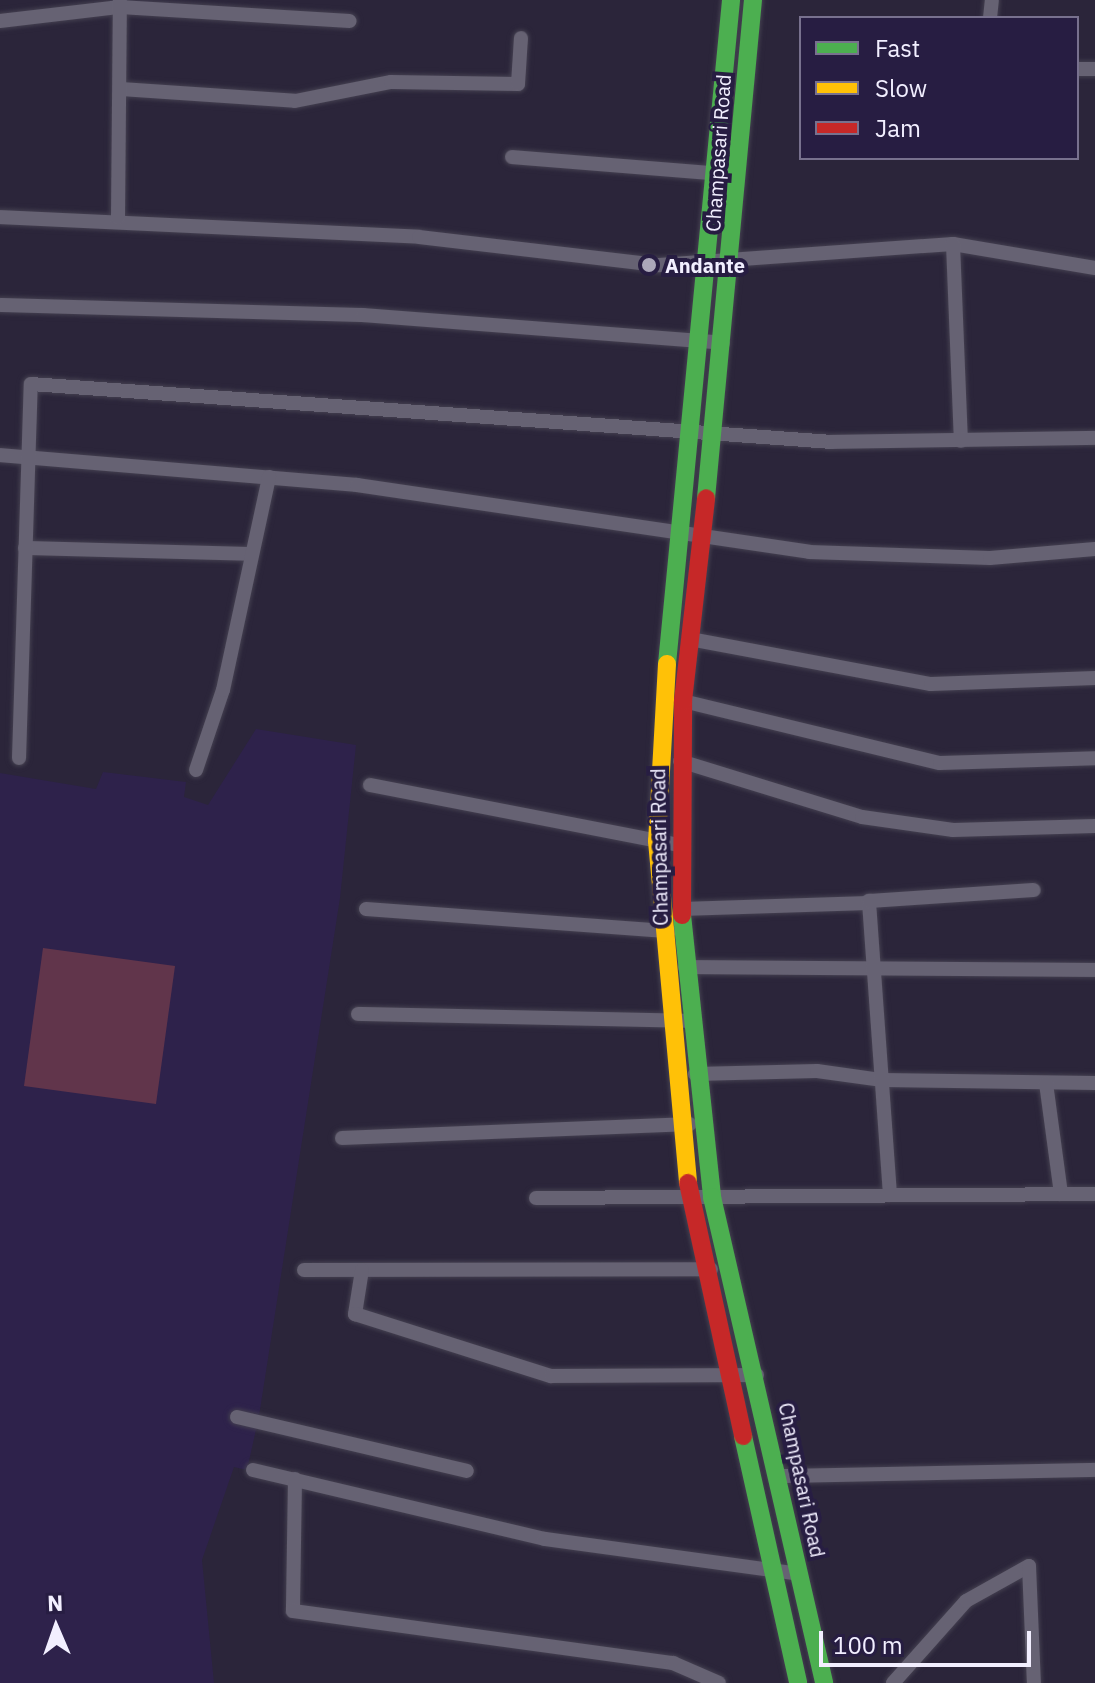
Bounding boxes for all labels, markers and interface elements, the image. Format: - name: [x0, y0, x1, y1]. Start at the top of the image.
- legend: [799, 16, 1079, 160]
- text: Fast: [875, 32, 920, 64]
- text: Slow: [875, 72, 927, 104]
- street label: Champasari Road: [701, 74, 735, 232]
- text: Jam: [875, 112, 921, 144]
- place label: Andante: [665, 253, 745, 277]
- marker: Andante: [640, 256, 658, 274]
- street label: Champasari Road: [646, 768, 672, 926]
- street label: Champasari Road: [774, 1400, 830, 1560]
- north arrow: [16, 1587, 96, 1667]
- text: N: [47, 1588, 64, 1617]
- scale bar: [823, 1615, 1035, 1665]
- text: 100 m: [833, 1629, 903, 1661]

